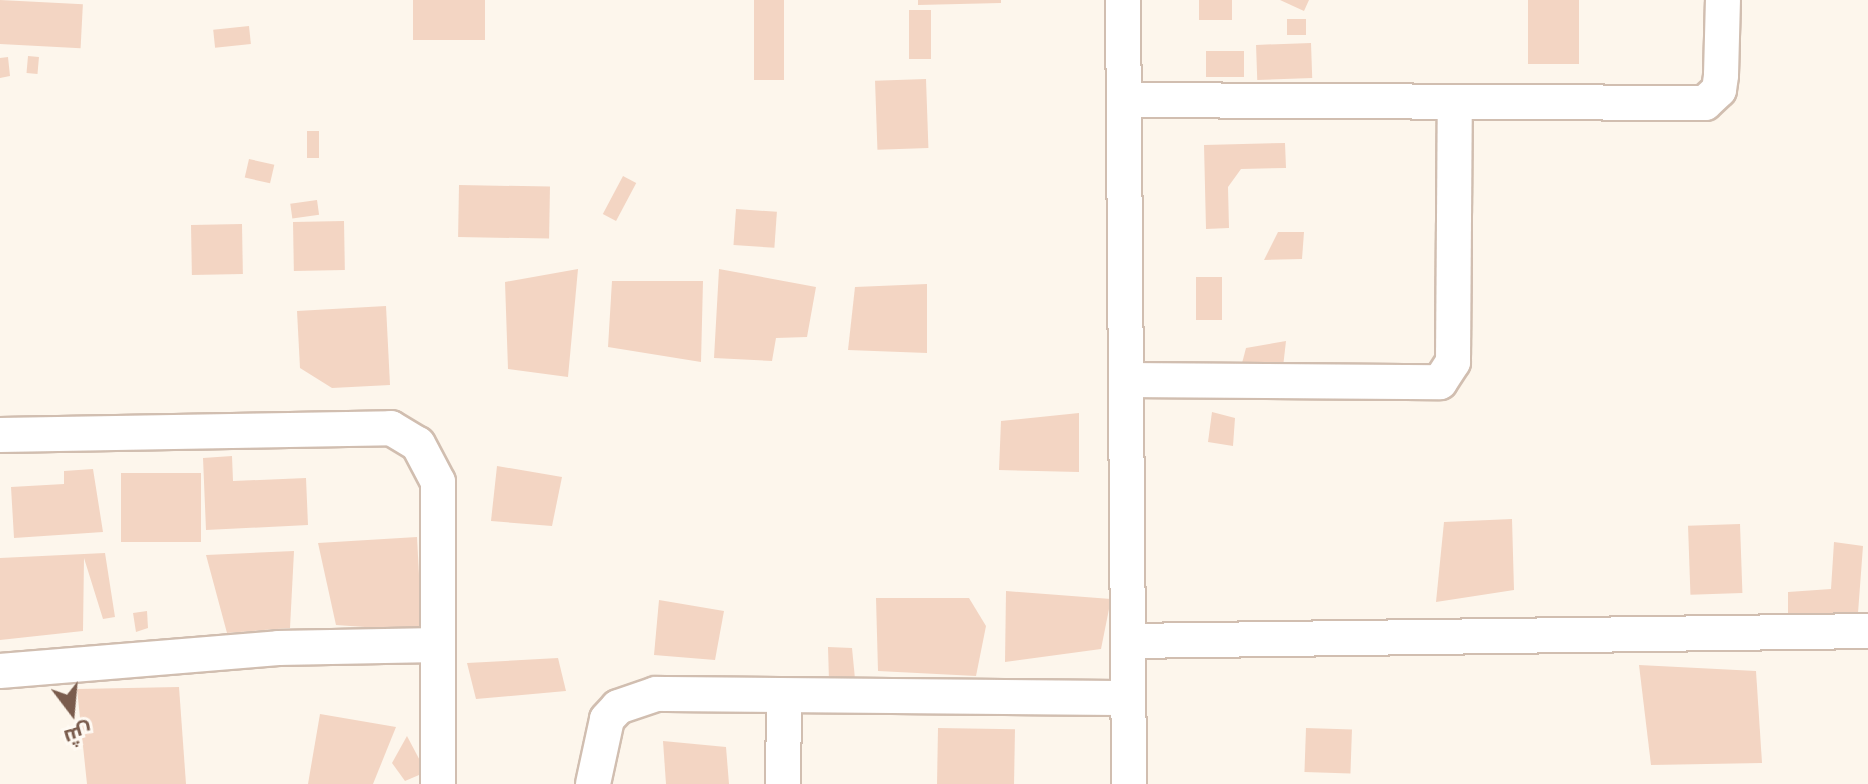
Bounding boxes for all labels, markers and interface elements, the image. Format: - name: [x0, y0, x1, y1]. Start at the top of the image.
- north arrow: [32, 672, 112, 752]
- text: ش: [61, 719, 96, 751]

